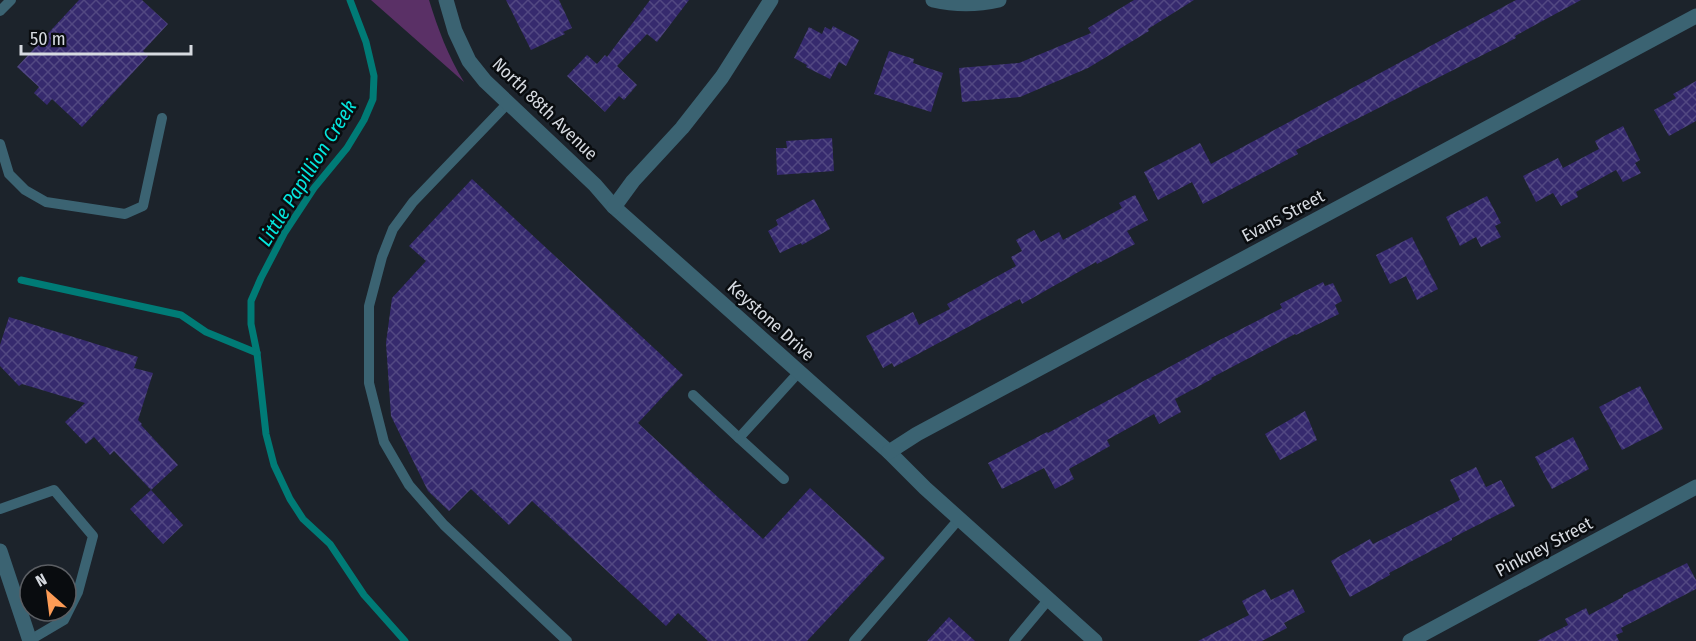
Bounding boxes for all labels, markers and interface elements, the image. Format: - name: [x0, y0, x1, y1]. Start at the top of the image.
- scale bar: [21, 18, 190, 56]
- text: 50 m: [30, 28, 66, 50]
- street label: North 88th Avenue: [488, 53, 602, 165]
- water label: Little Papillion Creek: [252, 96, 362, 250]
- street label: Evans Street: [1238, 185, 1328, 247]
- street label: Keystone Drive: [723, 276, 819, 366]
- street label: Pinkney Street: [1492, 512, 1596, 582]
- north arrow: [18, 563, 78, 623]
- text: N: [32, 570, 50, 591]

